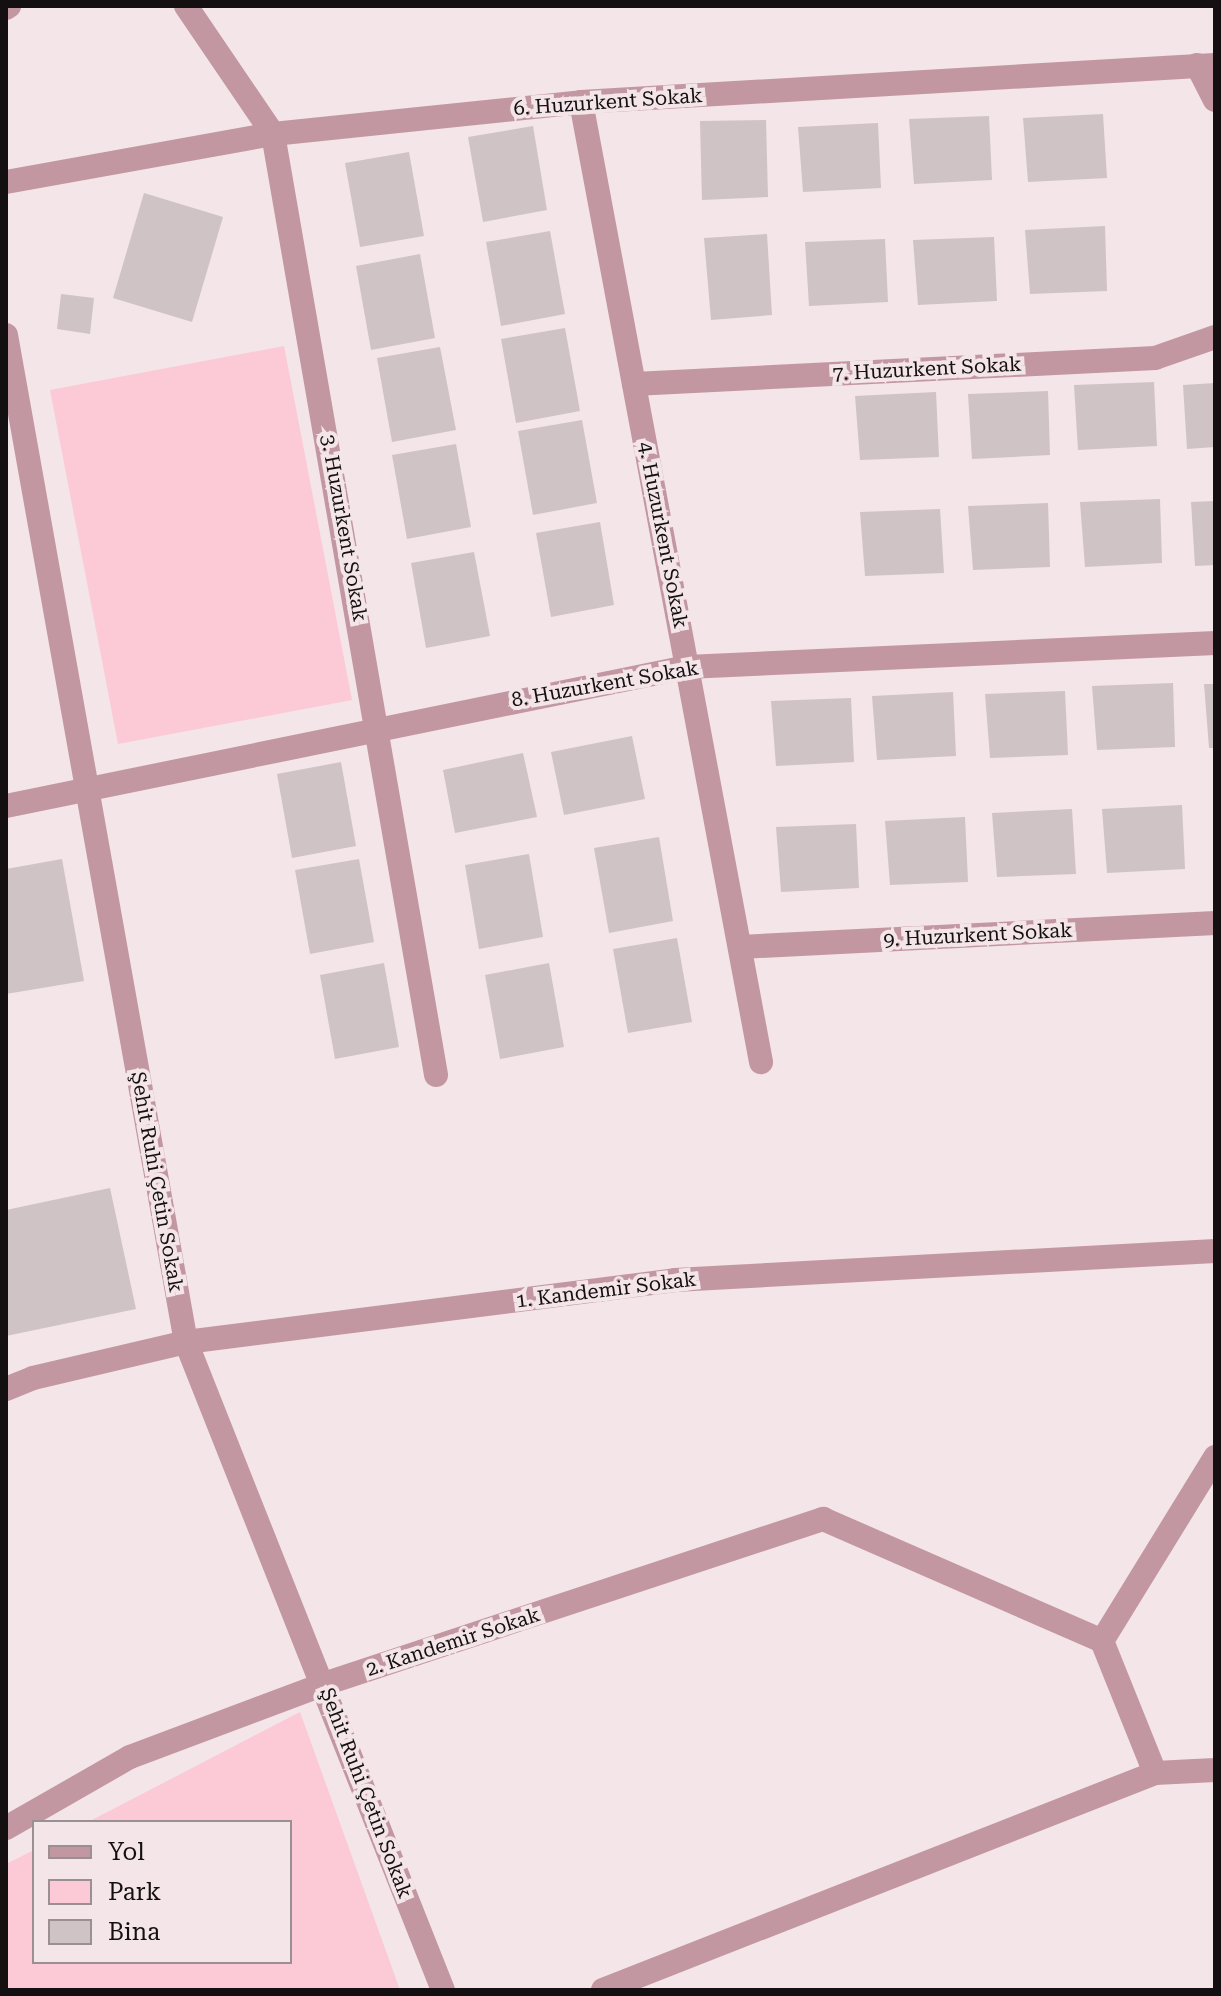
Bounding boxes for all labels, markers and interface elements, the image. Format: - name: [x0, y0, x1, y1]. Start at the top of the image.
- street label: 6. Huzurkent Sokak: [513, 83, 703, 121]
- street label: 7. Huzurkent Sokak: [832, 352, 1022, 386]
- street label: 3. Huzurkent Sokak: [316, 433, 372, 623]
- street label: 4. Huzurkent Sokak: [633, 440, 693, 630]
- street label: 8. Huzurkent Sokak: [510, 656, 700, 712]
- street label: 9. Huzurkent Sokak: [883, 918, 1073, 952]
- street label: Şehit Ruhi Çetin Sokak: [126, 1070, 188, 1294]
- street label: 1. Kandemir Sokak: [514, 1267, 698, 1313]
- street label: 2. Kandemir Sokak: [363, 1603, 543, 1681]
- street label: Şehit Ruhi Çetin Sokak: [315, 1684, 417, 1902]
- legend: [32, 1820, 292, 1964]
- text: Yol: [108, 1838, 145, 1866]
- text: Park: [108, 1878, 161, 1906]
- text: Bina: [108, 1918, 160, 1946]

